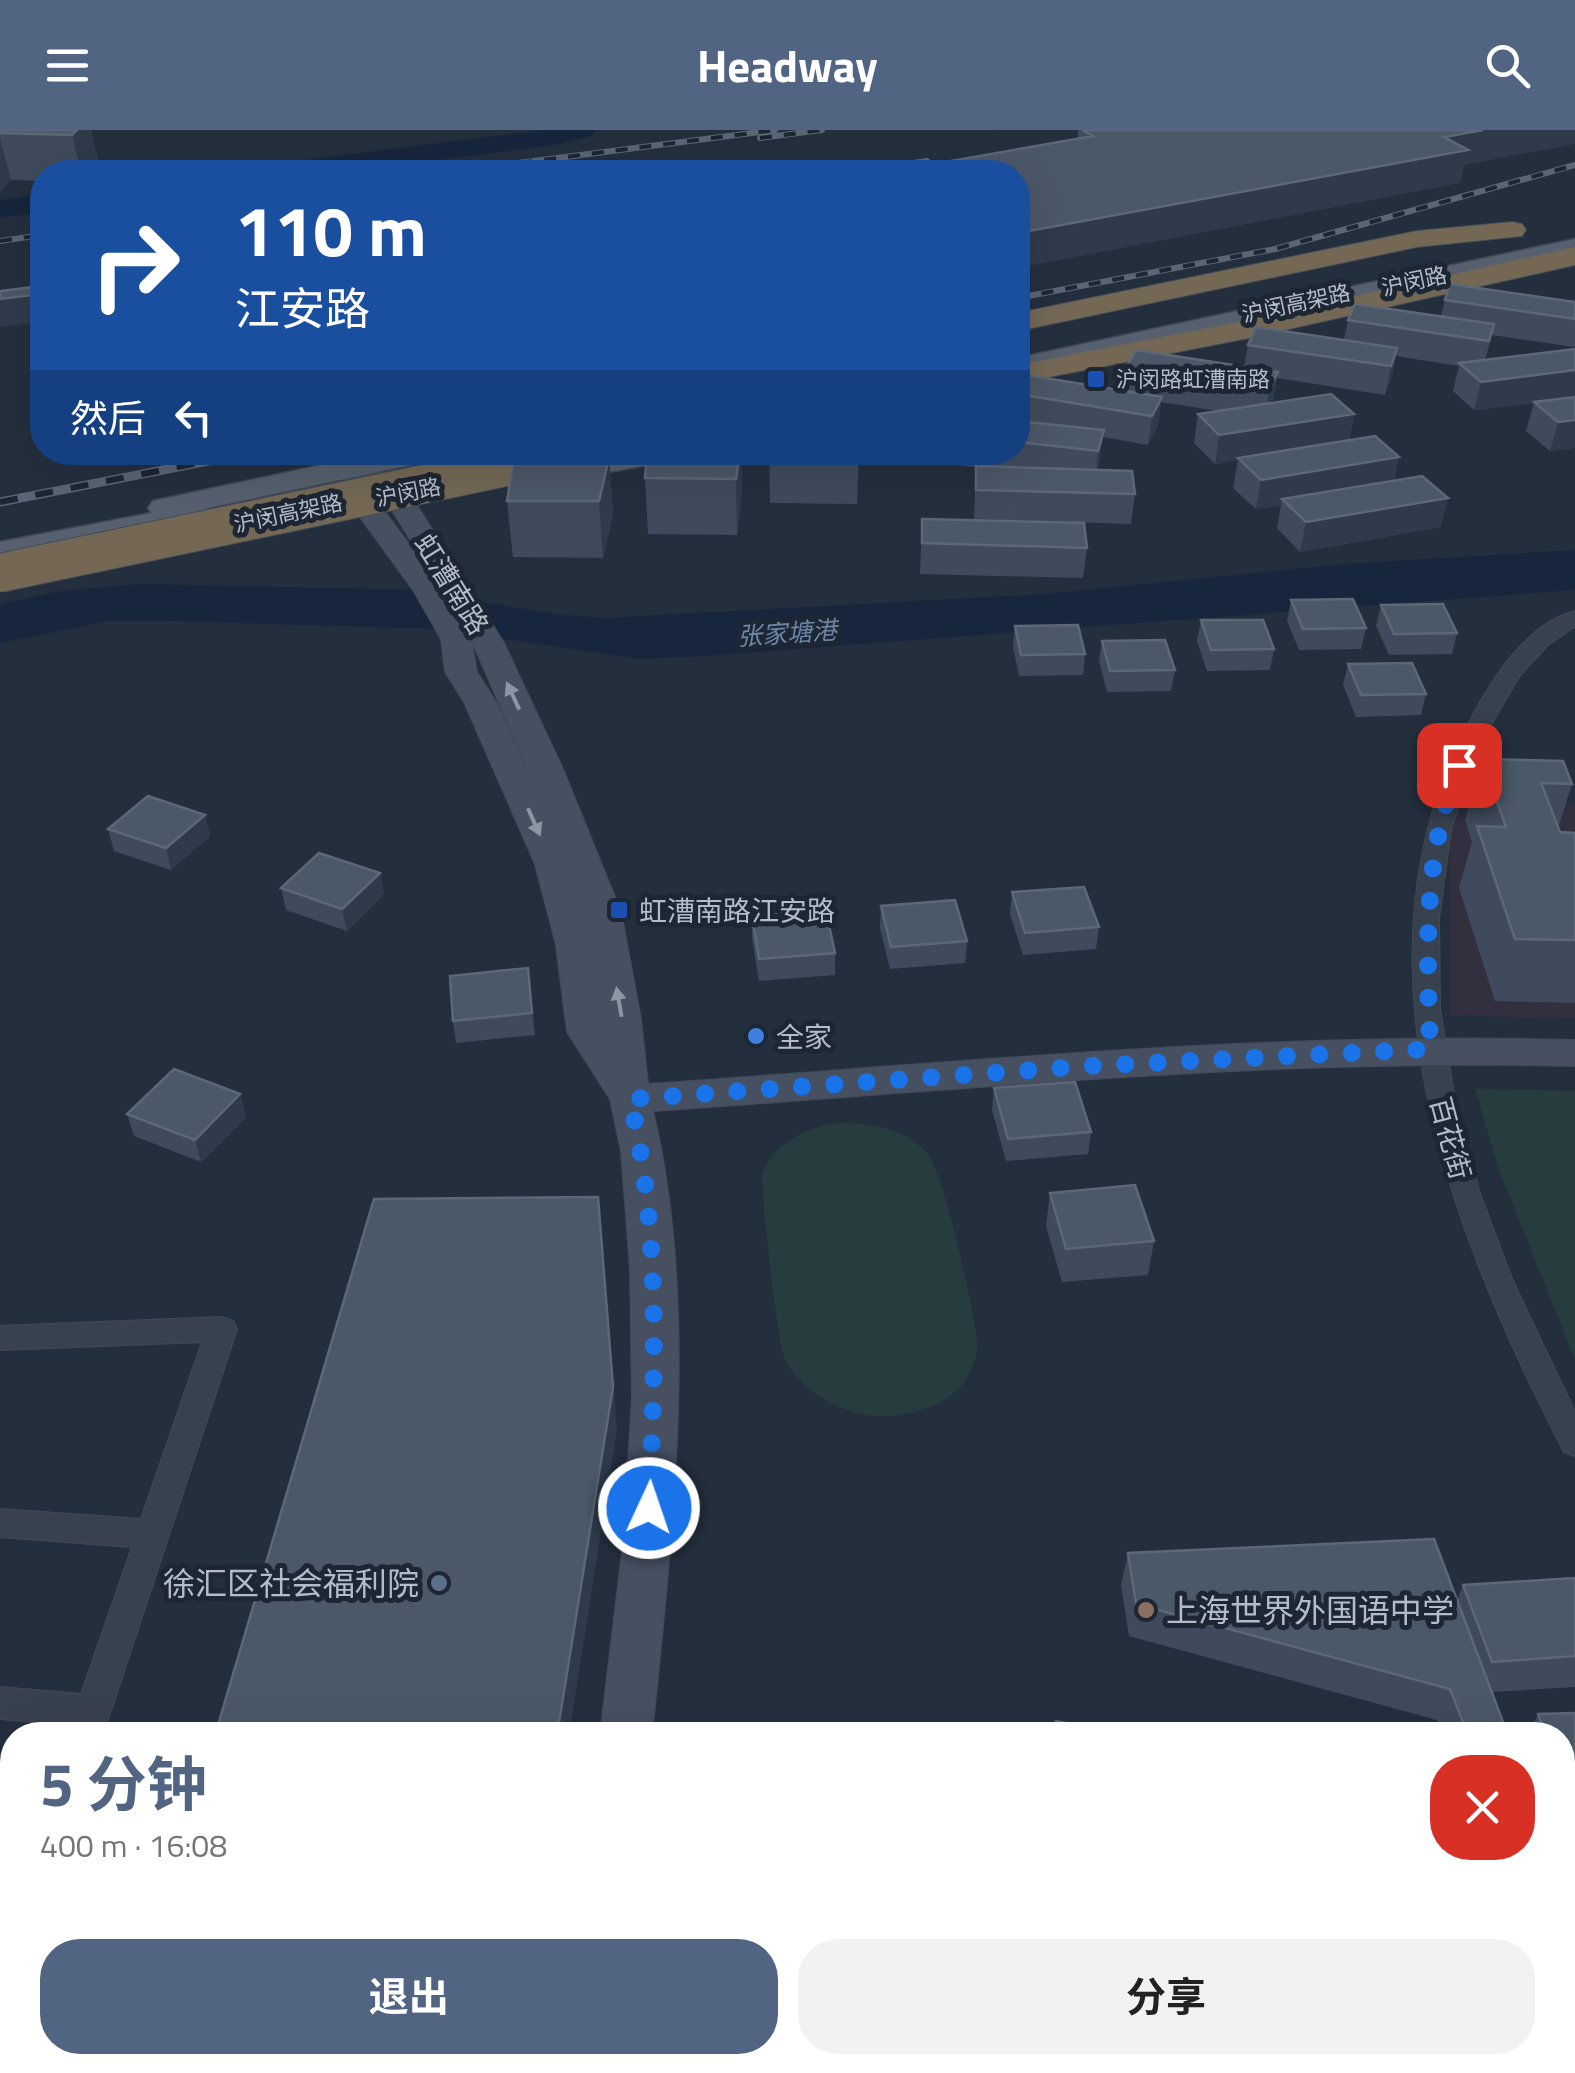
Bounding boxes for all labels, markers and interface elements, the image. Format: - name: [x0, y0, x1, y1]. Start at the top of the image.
- text: Headway: [697, 31, 878, 99]
- icon: menu: [40, 38, 95, 93]
- icon: search: [1480, 38, 1535, 93]
- text: 110 m: [235, 177, 427, 283]
- icon: right: [70, 200, 200, 330]
- street label: 沪闵路: [1378, 258, 1450, 304]
- text: 江安路: [235, 274, 370, 342]
- street label: 沪闵高架路: [1239, 275, 1353, 331]
- place label: 沪闵路虹漕南路: [1116, 362, 1270, 396]
- marker: 沪闵路虹漕南路: [1085, 368, 1107, 390]
- text: 然后: [70, 389, 146, 447]
- icon: left: [166, 390, 221, 445]
- street label: 沪闵路: [372, 469, 444, 515]
- street label: 沪闵高架路: [231, 485, 345, 541]
- street label: 虹漕南路: [404, 525, 500, 643]
- water label: 张家塘港: [736, 610, 841, 655]
- one-way arrow: [505, 681, 522, 710]
- pin: [1417, 723, 1502, 808]
- icon: arrive: [1432, 738, 1487, 793]
- one-way arrow: [526, 808, 543, 837]
- place label: 虹漕南路江安路: [639, 889, 835, 932]
- marker: 虹漕南路江安路: [608, 899, 630, 921]
- one-way arrow: [611, 986, 626, 1017]
- place label: 全家: [776, 1015, 832, 1058]
- marker: 全家: [745, 1025, 767, 1047]
- street label: 百花街: [1419, 1092, 1483, 1184]
- position arrow: [597, 1456, 701, 1560]
- place label: 徐汇区社会福利院: [163, 1559, 419, 1607]
- marker: 徐汇区社会福利院: [428, 1572, 450, 1594]
- place label: 上海世界外国语中学: [1166, 1586, 1454, 1634]
- marker: 上海世界外国语中学: [1135, 1599, 1157, 1621]
- text: 5 分钟: [40, 1738, 207, 1829]
- button: close: [1430, 1755, 1535, 1860]
- text: 400 m · 16:08: [40, 1821, 227, 1869]
- button: 退出: [40, 1939, 778, 2054]
- button: 分享: [798, 1939, 1535, 2054]

